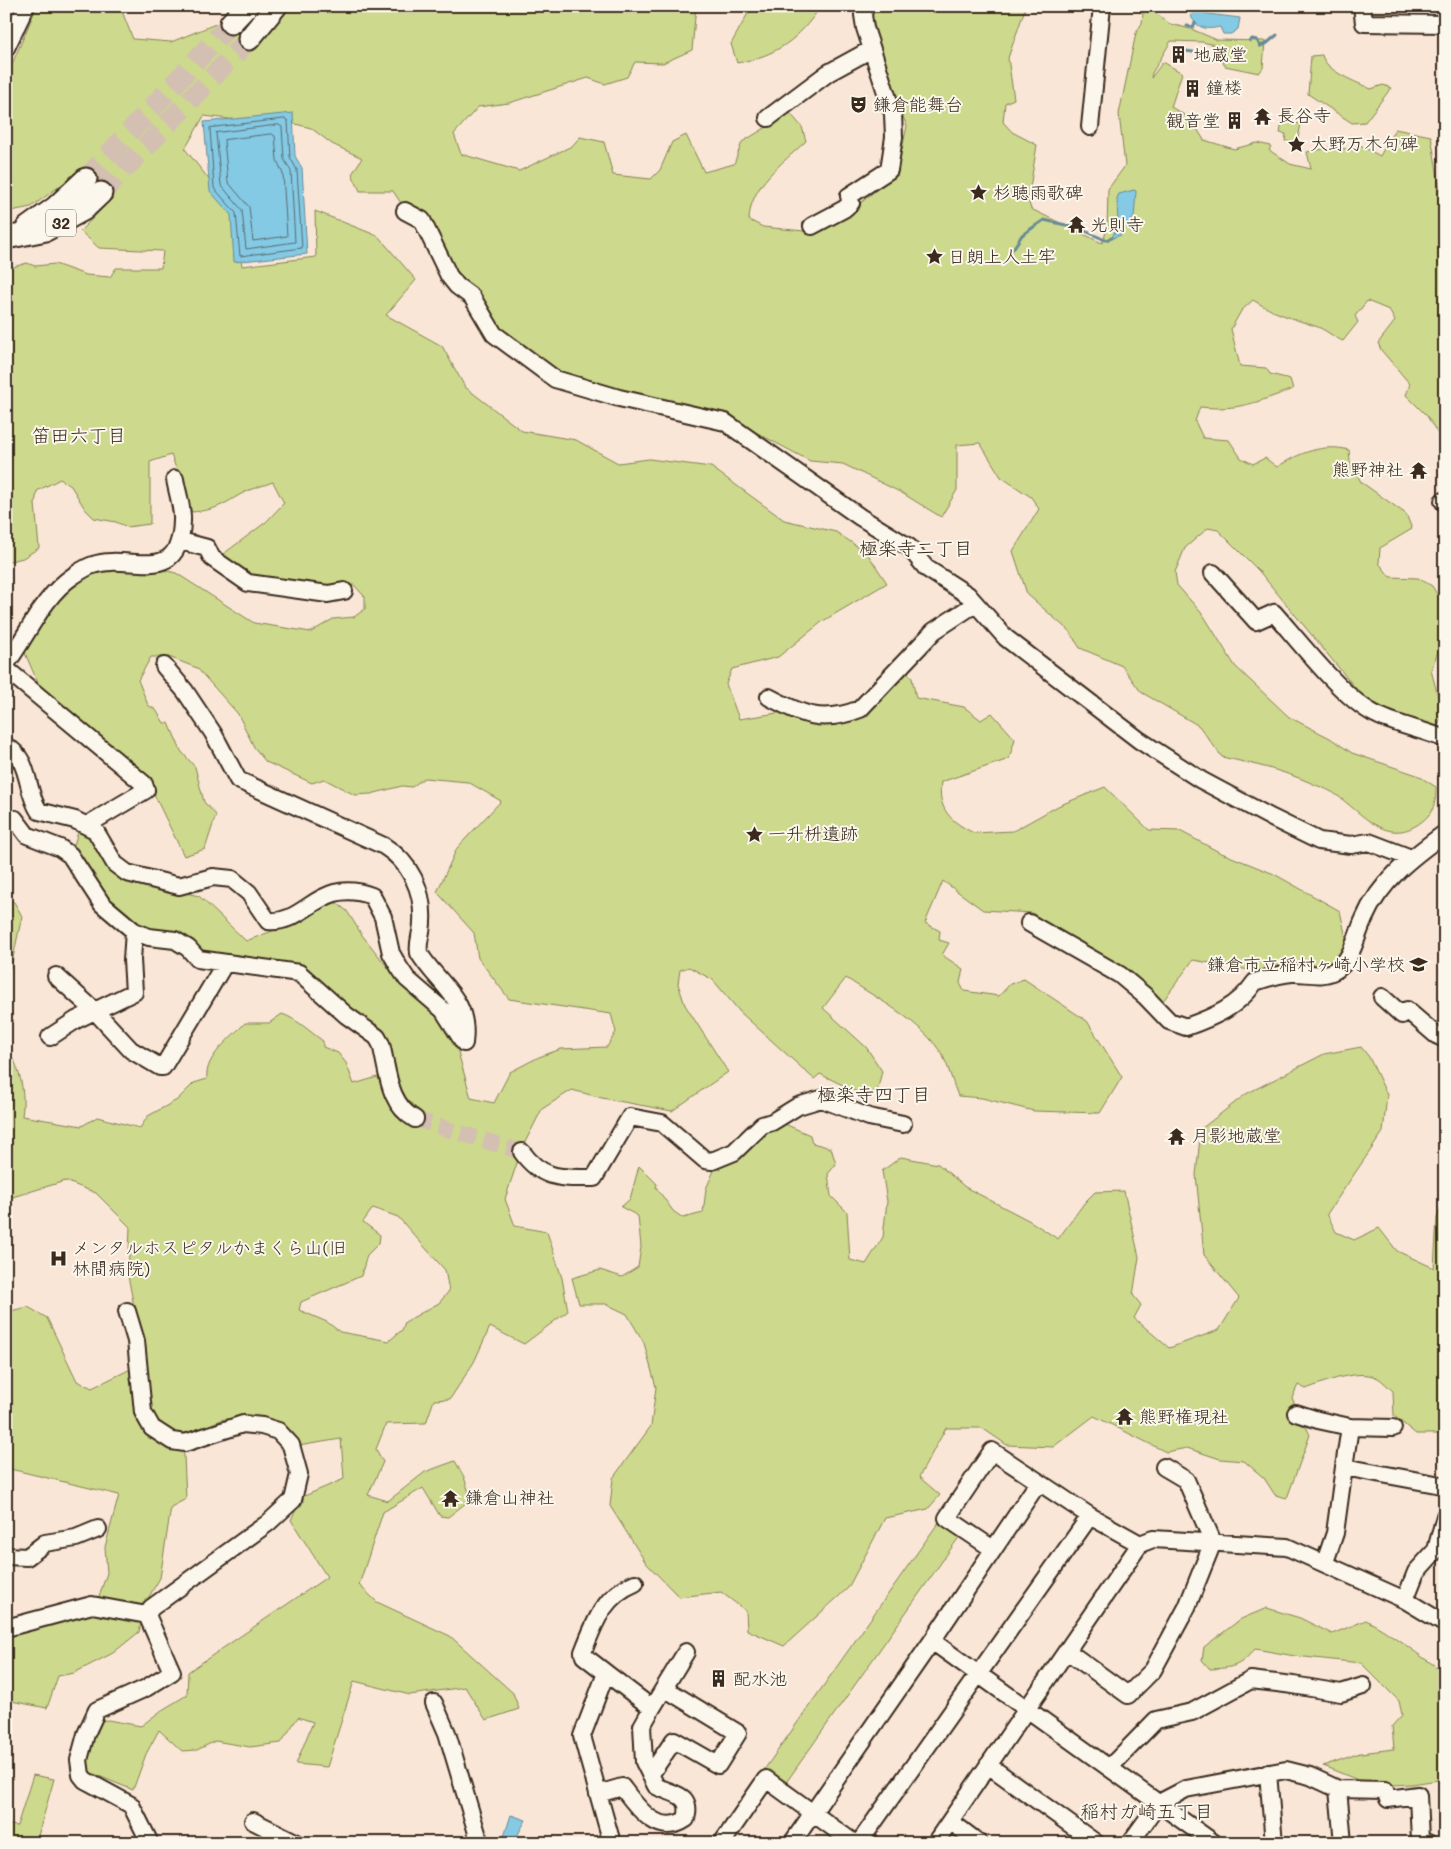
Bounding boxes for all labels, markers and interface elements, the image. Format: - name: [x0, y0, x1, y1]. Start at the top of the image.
- place label: 地蔵堂: [1193, 42, 1247, 66]
- building icon: 地蔵堂: [1169, 45, 1189, 65]
- place label: 鐘楼: [1206, 75, 1242, 99]
- building icon: 鐘楼: [1182, 78, 1202, 98]
- place label: 鎌倉能舞台: [873, 92, 963, 116]
- theatre icon: 鎌倉能舞台: [849, 95, 869, 115]
- place label: 長谷寺: [1277, 103, 1331, 127]
- temple icon: 長谷寺: [1253, 106, 1273, 126]
- place label: 観音堂: [1166, 108, 1220, 132]
- building icon: 観音堂: [1224, 111, 1244, 131]
- place label: 大野万木句碑: [1310, 131, 1418, 155]
- place icon: 大野万木句碑: [1286, 134, 1306, 154]
- place label: 杉聴雨歌碑: [993, 180, 1083, 204]
- place icon: 杉聴雨歌碑: [969, 183, 989, 203]
- road number: 32: [46, 210, 76, 237]
- place label: 光則寺: [1090, 212, 1144, 236]
- temple icon: 光則寺: [1066, 215, 1086, 235]
- place label: 日朗上人土牢: [948, 244, 1056, 268]
- place icon: 日朗上人土牢: [924, 247, 944, 267]
- district label: 笛田六丁目: [31, 422, 127, 447]
- place label: 熊野神社: [1332, 457, 1404, 481]
- temple icon: 熊野神社: [1408, 460, 1428, 480]
- district label: 極楽寺二丁目: [859, 535, 973, 560]
- place label: 一升枡遺跡: [768, 821, 858, 845]
- place icon: 一升枡遺跡: [744, 824, 764, 844]
- place label: 鎌倉市立稲村ヶ崎小学校: [1207, 952, 1405, 976]
- school or university icon: 鎌倉市立稲村ヶ崎小学校: [1409, 955, 1429, 975]
- district label: 極楽寺四丁目: [817, 1081, 931, 1106]
- place label: 月影地蔵堂: [1191, 1123, 1281, 1147]
- temple icon: 月影地蔵堂: [1167, 1126, 1187, 1146]
- place label: メンタルホスピタルかまくら山(旧 林間病院): [72, 1235, 347, 1280]
- hospital icon: メンタルホスピタルかまくら山(旧 林間病院): [48, 1248, 68, 1268]
- place label: 熊野権現社: [1139, 1404, 1229, 1428]
- temple icon: 熊野権現社: [1115, 1407, 1135, 1427]
- place label: 鎌倉山神社: [465, 1485, 555, 1509]
- temple icon: 鎌倉山神社: [441, 1488, 461, 1508]
- place label: 配水池: [733, 1666, 787, 1690]
- building icon: 配水池: [709, 1669, 729, 1689]
- district label: 稲村ガ崎五丁目: [1080, 1798, 1214, 1823]

